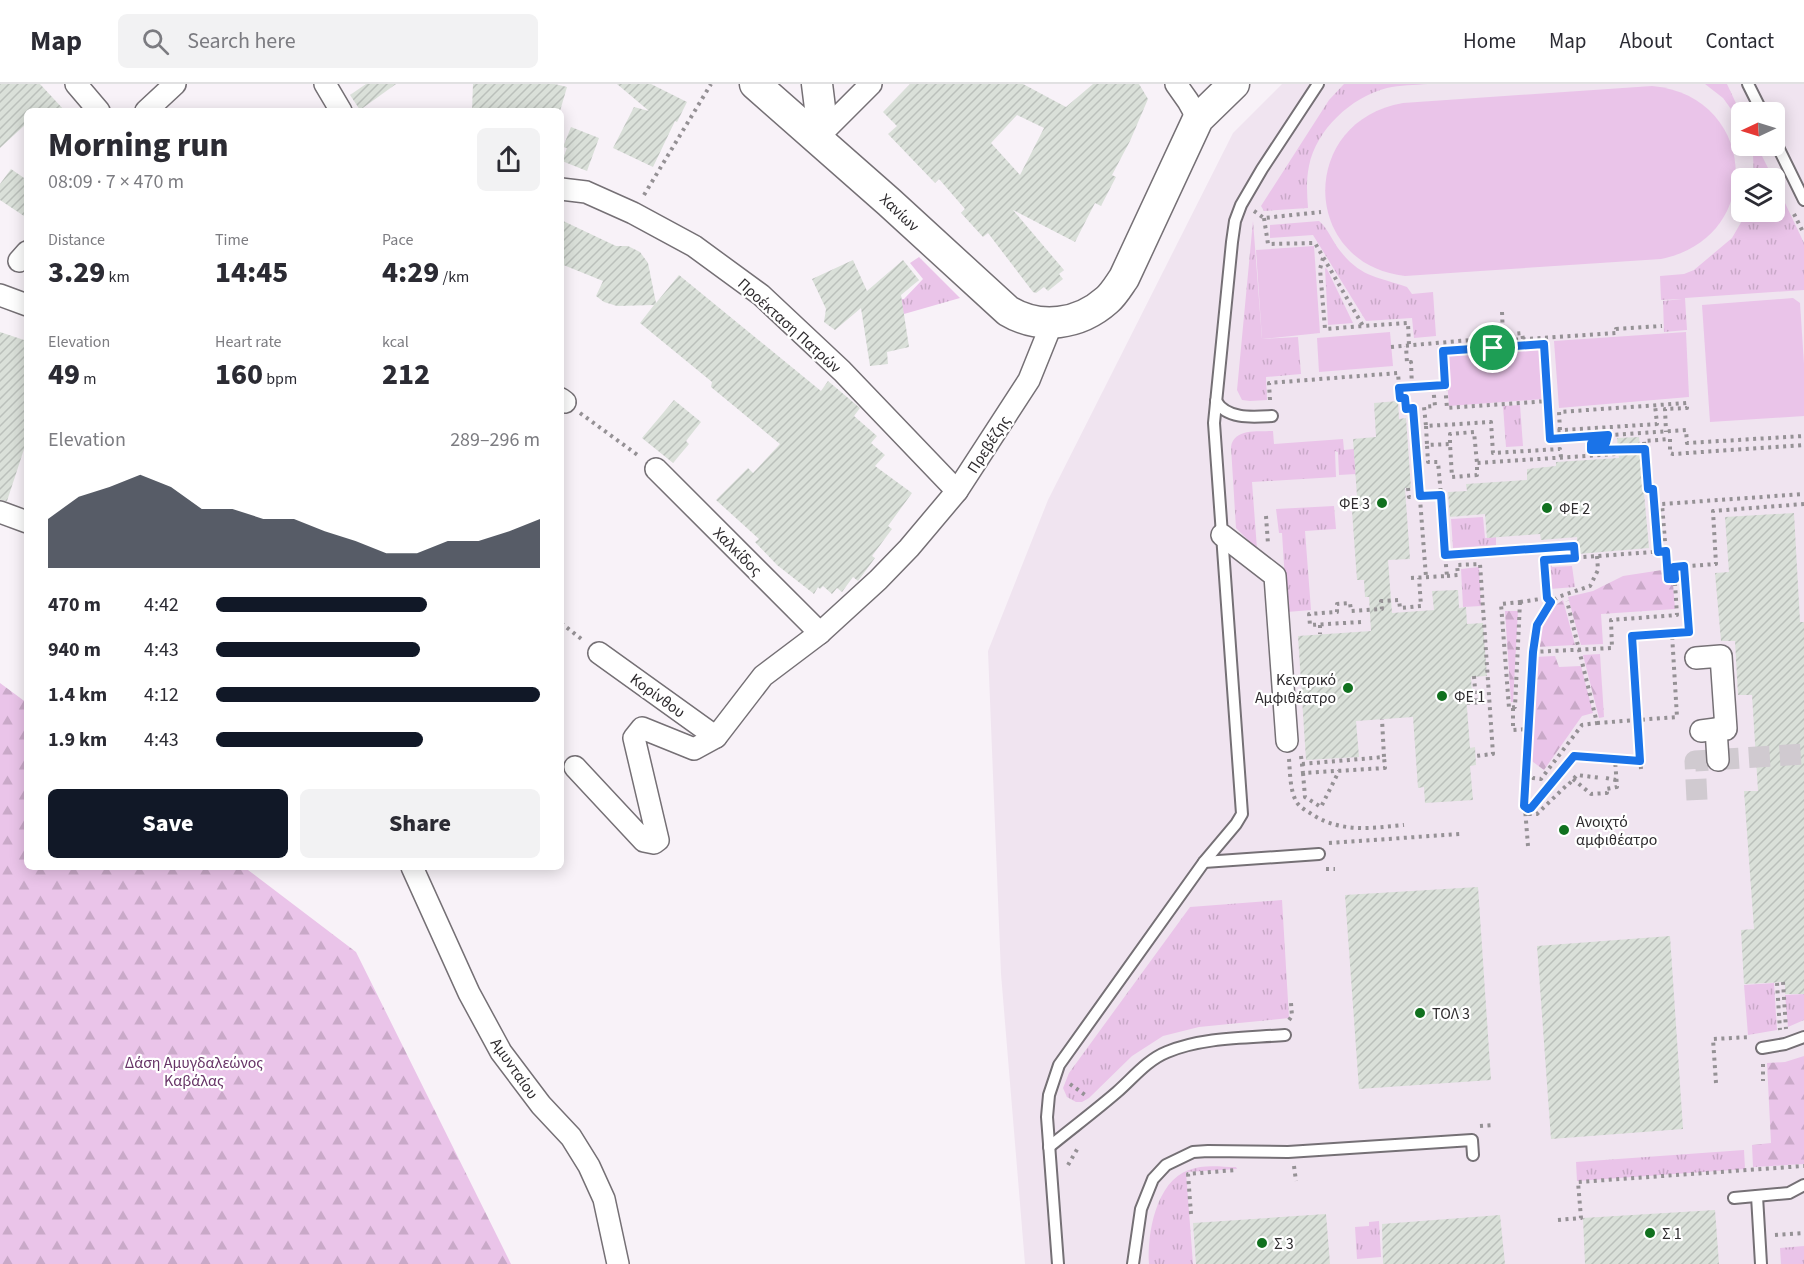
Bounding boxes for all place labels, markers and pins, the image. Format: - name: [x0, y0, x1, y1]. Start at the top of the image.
- pin: [1467, 322, 1518, 373]
- place label: ΦΕ 3: [1339, 493, 1370, 515]
- marker: ΦΕ 3: [1375, 496, 1389, 510]
- place label: ΦΕ 2: [1559, 498, 1590, 520]
- marker: ΦΕ 2: [1540, 501, 1554, 515]
- place label: Κεντρικό Αμφιθέατρο: [1255, 669, 1336, 709]
- marker: Κεντρικό Αμφιθέατρο: [1341, 681, 1355, 695]
- place label: ΦΕ 1: [1454, 686, 1485, 708]
- marker: ΦΕ 1: [1435, 689, 1449, 703]
- place label: Ανοιχτό αμφιθέατρο: [1576, 811, 1657, 851]
- marker: Ανοιχτό αμφιθέατρο: [1557, 823, 1571, 837]
- place label: ΤΟΛ 3: [1432, 1003, 1470, 1025]
- marker: ΤΟΛ 3: [1413, 1006, 1427, 1020]
- place label: Σ 1: [1662, 1223, 1682, 1245]
- marker: Σ 1: [1643, 1226, 1657, 1240]
- place label: Σ 3: [1274, 1233, 1294, 1255]
- marker: Σ 3: [1255, 1236, 1269, 1250]

